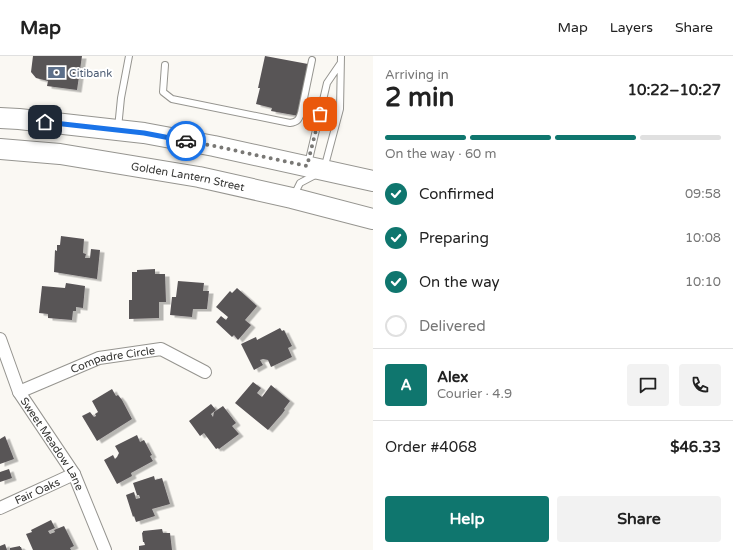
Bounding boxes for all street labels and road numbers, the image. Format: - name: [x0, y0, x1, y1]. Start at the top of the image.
- street label: Golden Lantern Street: [130, 160, 246, 194]
- street label: Compadre Circle: [69, 344, 156, 376]
- street label: Sweet Meadow Lane: [17, 395, 86, 492]
- street label: Fair Oaks: [13, 475, 62, 507]

